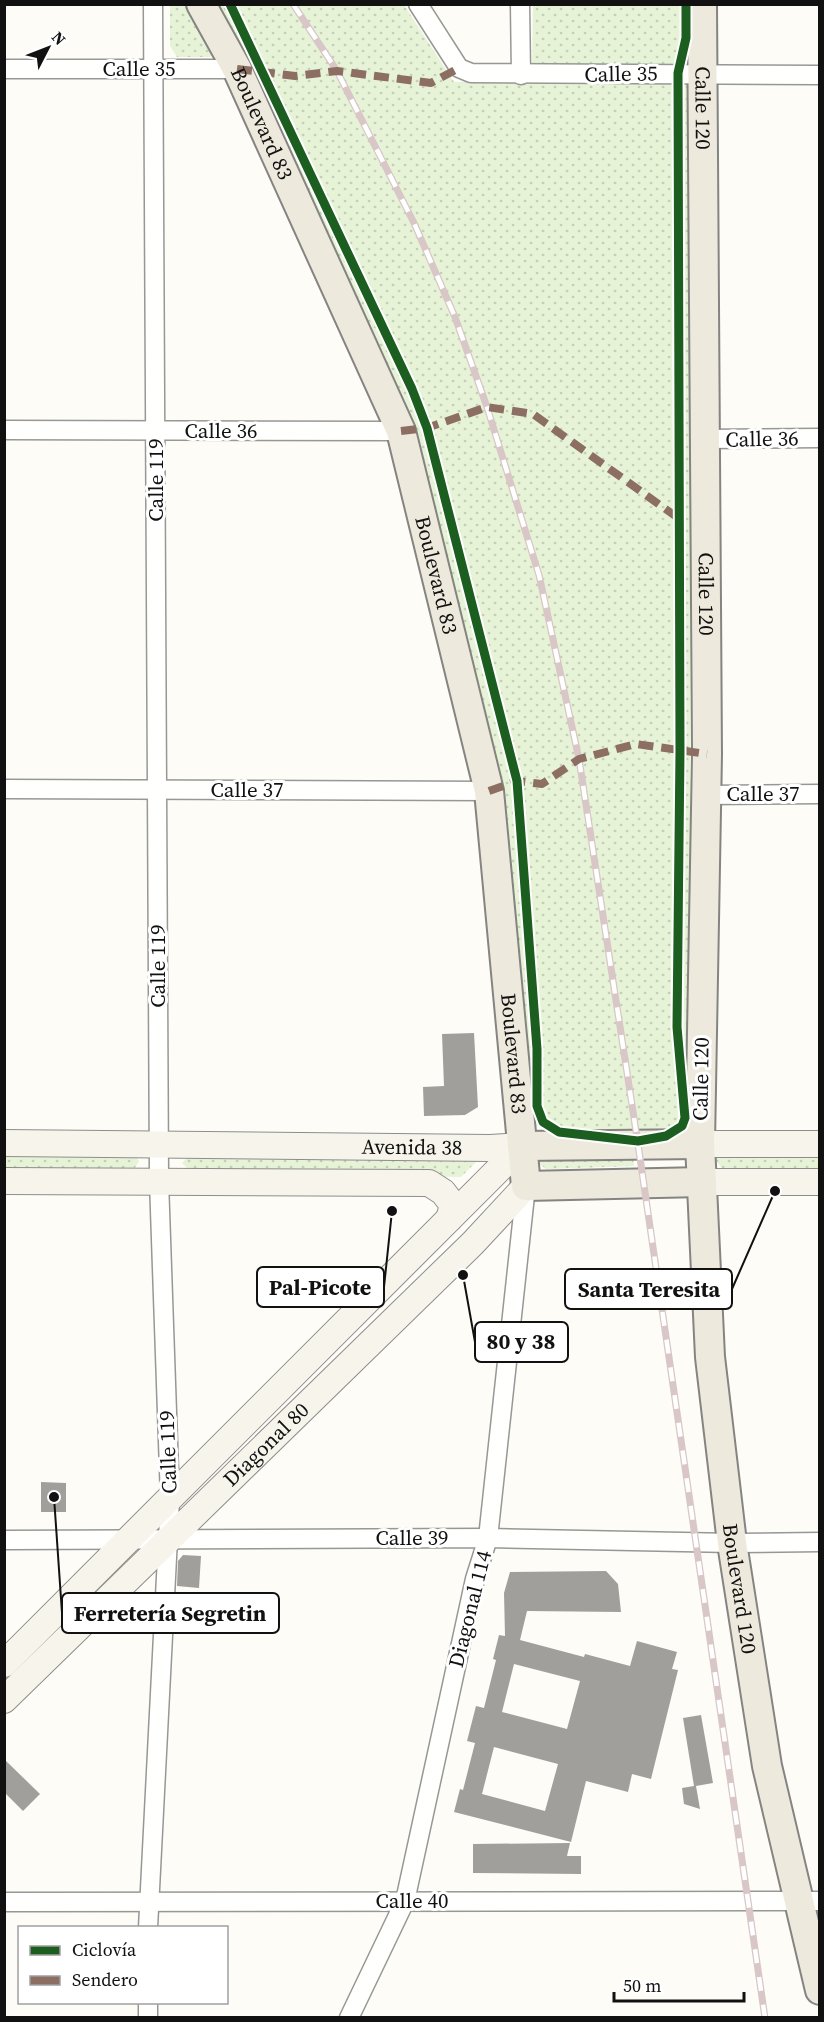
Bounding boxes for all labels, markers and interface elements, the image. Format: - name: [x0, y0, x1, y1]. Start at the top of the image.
- north arrow: [18, 18, 78, 78]
- text: N: [47, 26, 71, 50]
- street label: Calle 35: [102, 54, 176, 83]
- street label: Calle 35: [584, 58, 658, 89]
- street label: Boulevard 83: [224, 62, 300, 184]
- street label: Calle 120: [688, 66, 718, 150]
- street label: Calle 36: [184, 416, 258, 445]
- street label: Calle 36: [725, 423, 799, 454]
- street label: Calle 119: [141, 438, 170, 522]
- street label: Boulevard 83: [408, 513, 465, 637]
- street label: Calle 120: [692, 552, 721, 636]
- street label: Calle 37: [210, 775, 284, 804]
- street label: Calle 37: [726, 779, 800, 808]
- street label: Calle 119: [143, 924, 172, 1008]
- street label: Boulevard 83: [494, 992, 534, 1115]
- street label: Calle 120: [685, 1037, 716, 1121]
- street label: Avenida 38: [361, 1132, 463, 1162]
- callout: Pal-Picote: [257, 1267, 384, 1307]
- callout: Santa Teresita: [565, 1269, 732, 1309]
- text: Pal-Picote: [269, 1272, 371, 1302]
- text: Santa Teresita: [578, 1274, 721, 1304]
- callout: 80 y 38: [475, 1322, 568, 1362]
- text: 80 y 38: [487, 1326, 555, 1356]
- street label: Diagonal 80: [216, 1396, 315, 1493]
- street label: Calle 119: [152, 1410, 183, 1494]
- street label: Boulevard 120: [716, 1522, 764, 1656]
- street label: Calle 39: [375, 1523, 449, 1552]
- street label: Diagonal 114: [441, 1547, 498, 1671]
- callout: Ferretería Segretin: [62, 1593, 279, 1633]
- text: Ferretería Segretin: [74, 1598, 267, 1628]
- street label: Calle 40: [375, 1886, 449, 1915]
- legend: [18, 1926, 228, 2004]
- text: Ciclovía: [72, 1937, 137, 1962]
- scale bar: [614, 1965, 744, 2003]
- text: Sendero: [72, 1967, 138, 1992]
- text: 50 m: [623, 1973, 661, 1998]

